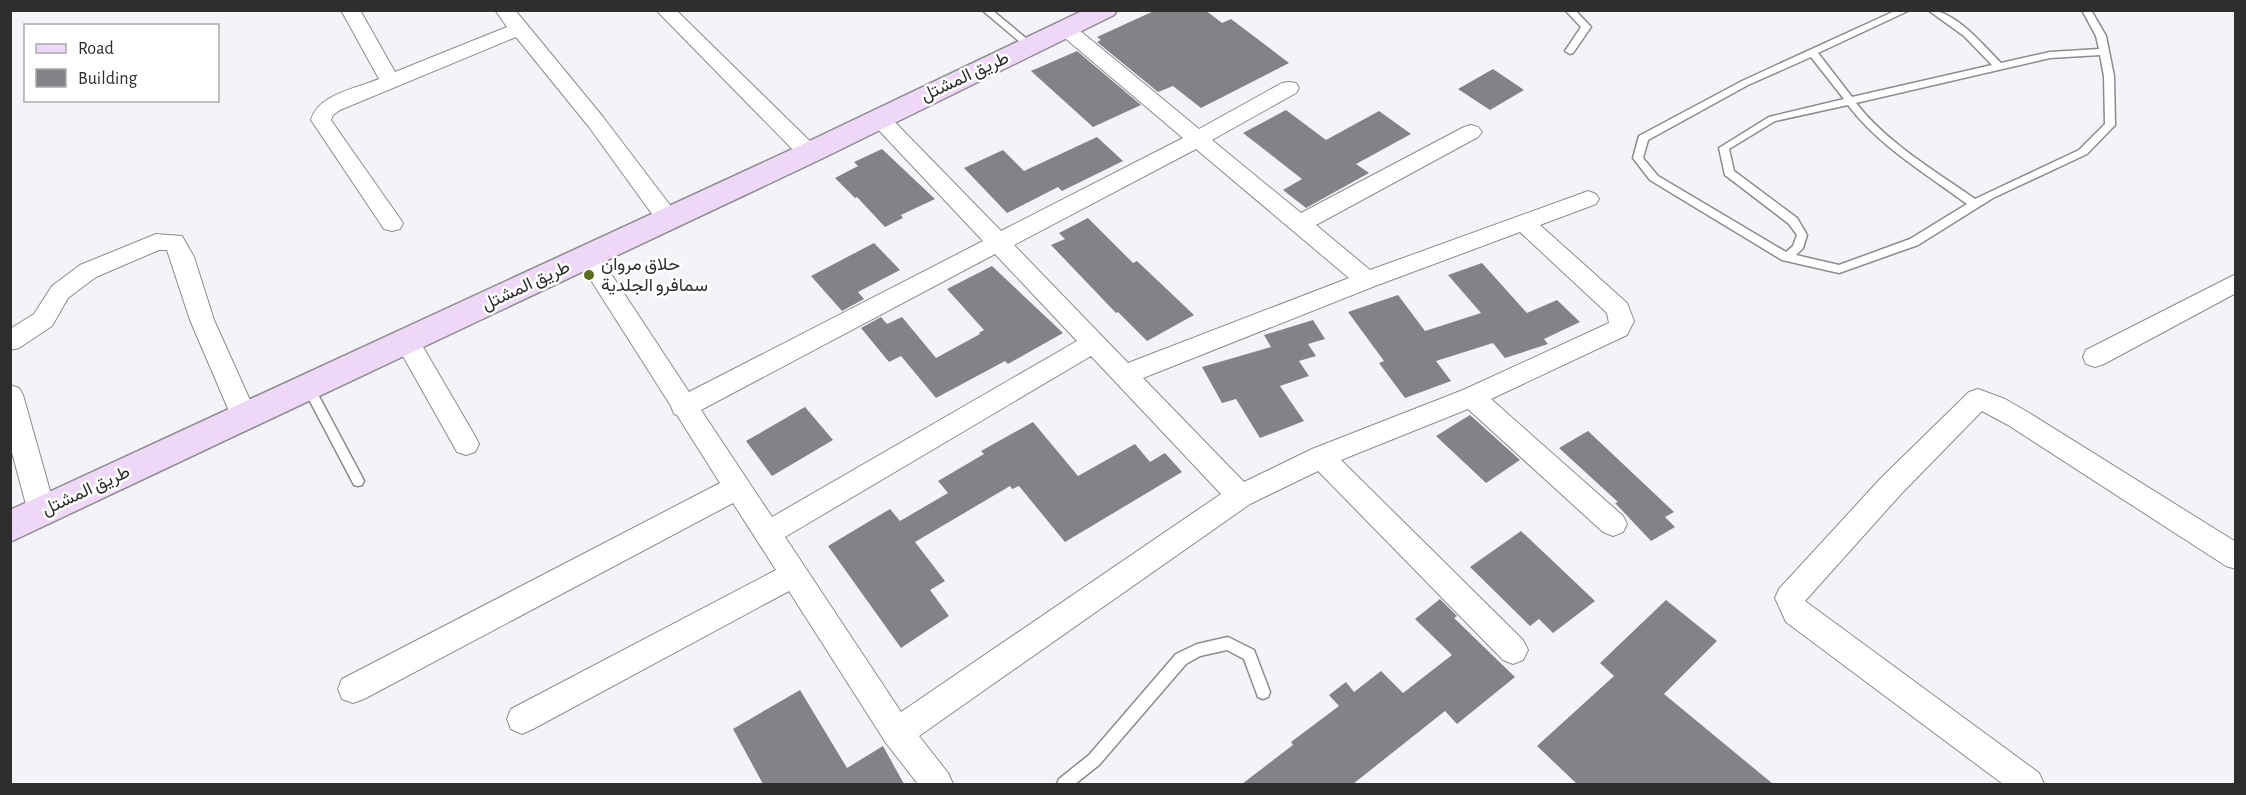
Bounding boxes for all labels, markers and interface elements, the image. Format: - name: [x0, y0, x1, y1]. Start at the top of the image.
- legend: [24, 24, 219, 102]
- text: Road: [78, 40, 114, 58]
- street label: طريق المشتل: [918, 49, 1012, 106]
- text: Building: [78, 70, 138, 88]
- place label: حلاق مروان سمافرو الجلدية: [601, 256, 708, 296]
- street label: طريق المشتل: [479, 258, 573, 315]
- marker: حلاق مروان سمافرو الجلدية: [582, 268, 596, 282]
- street label: طريق المشتل: [39, 463, 133, 520]

